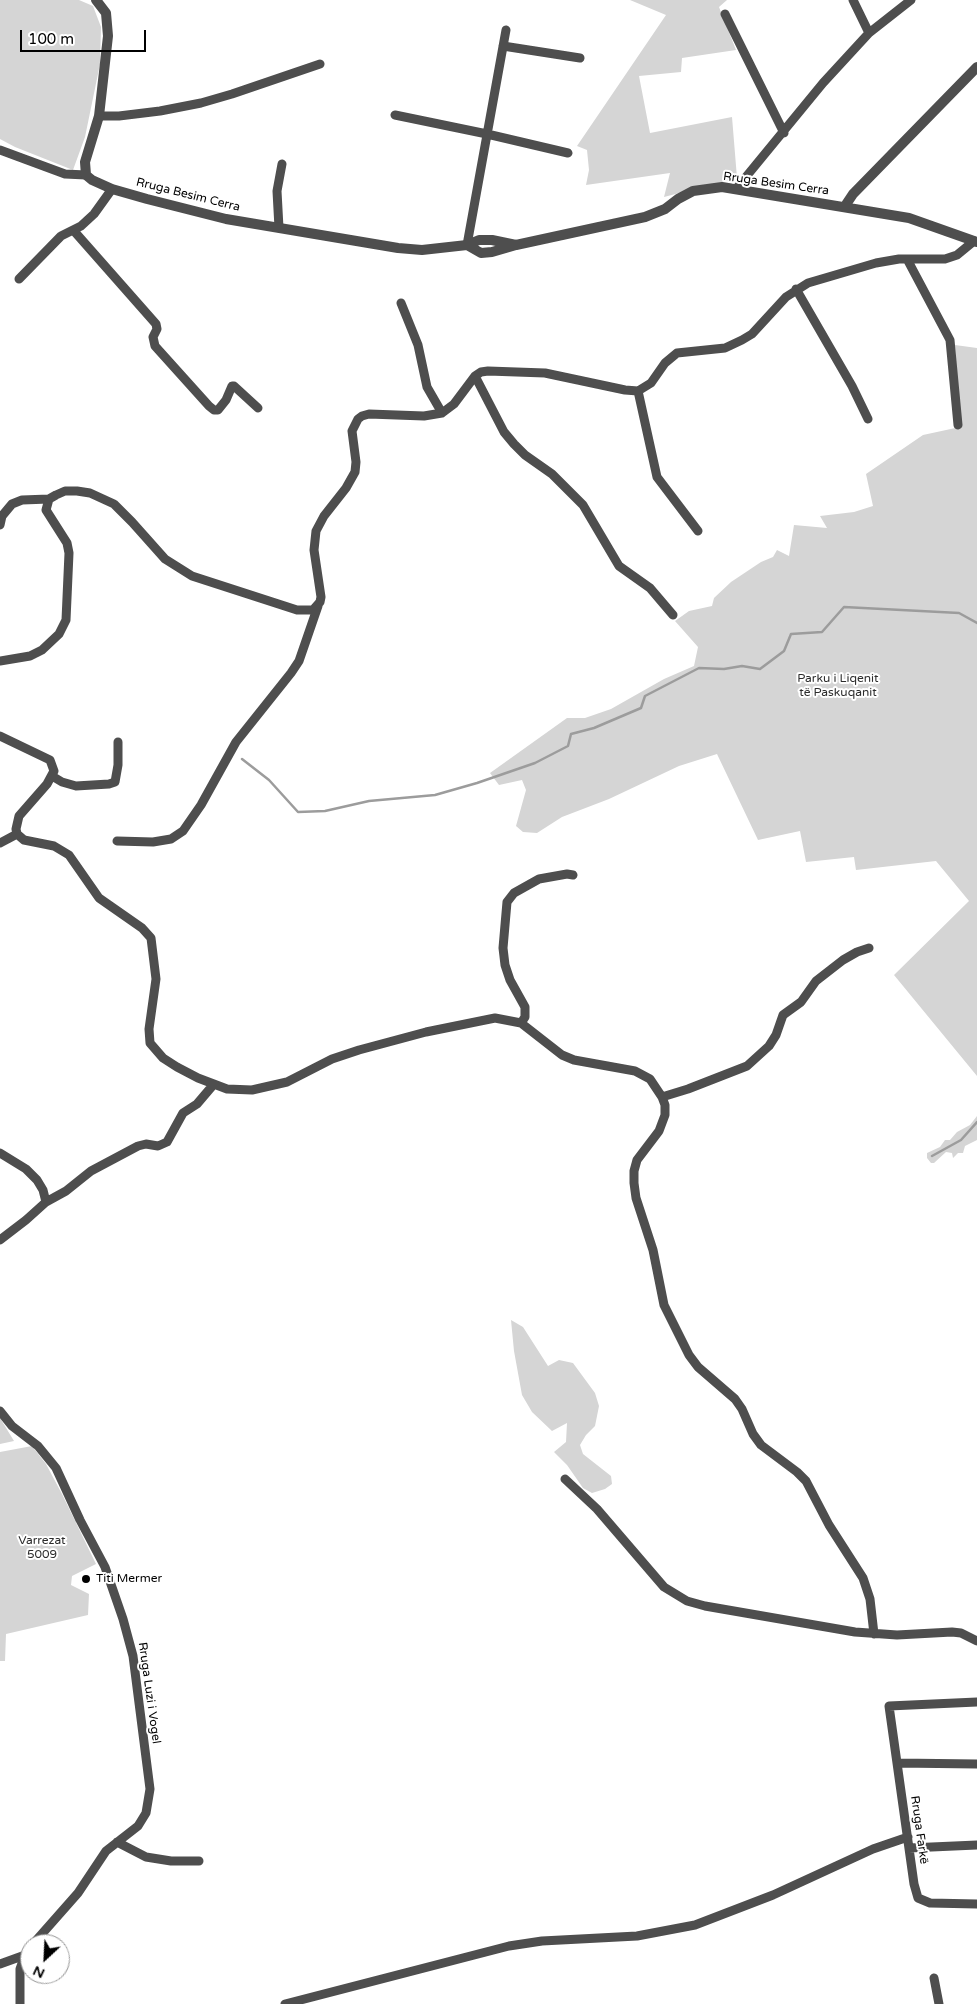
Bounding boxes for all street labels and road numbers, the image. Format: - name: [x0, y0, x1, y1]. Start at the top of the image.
- street label: Rruga Besim Cerra: [722, 169, 830, 199]
- street label: Rruga Besim Cerra: [134, 175, 242, 215]
- street label: Rruga Luzi i Vogel: [135, 1641, 163, 1745]
- street label: Rruga Farkë: [907, 1795, 931, 1865]

